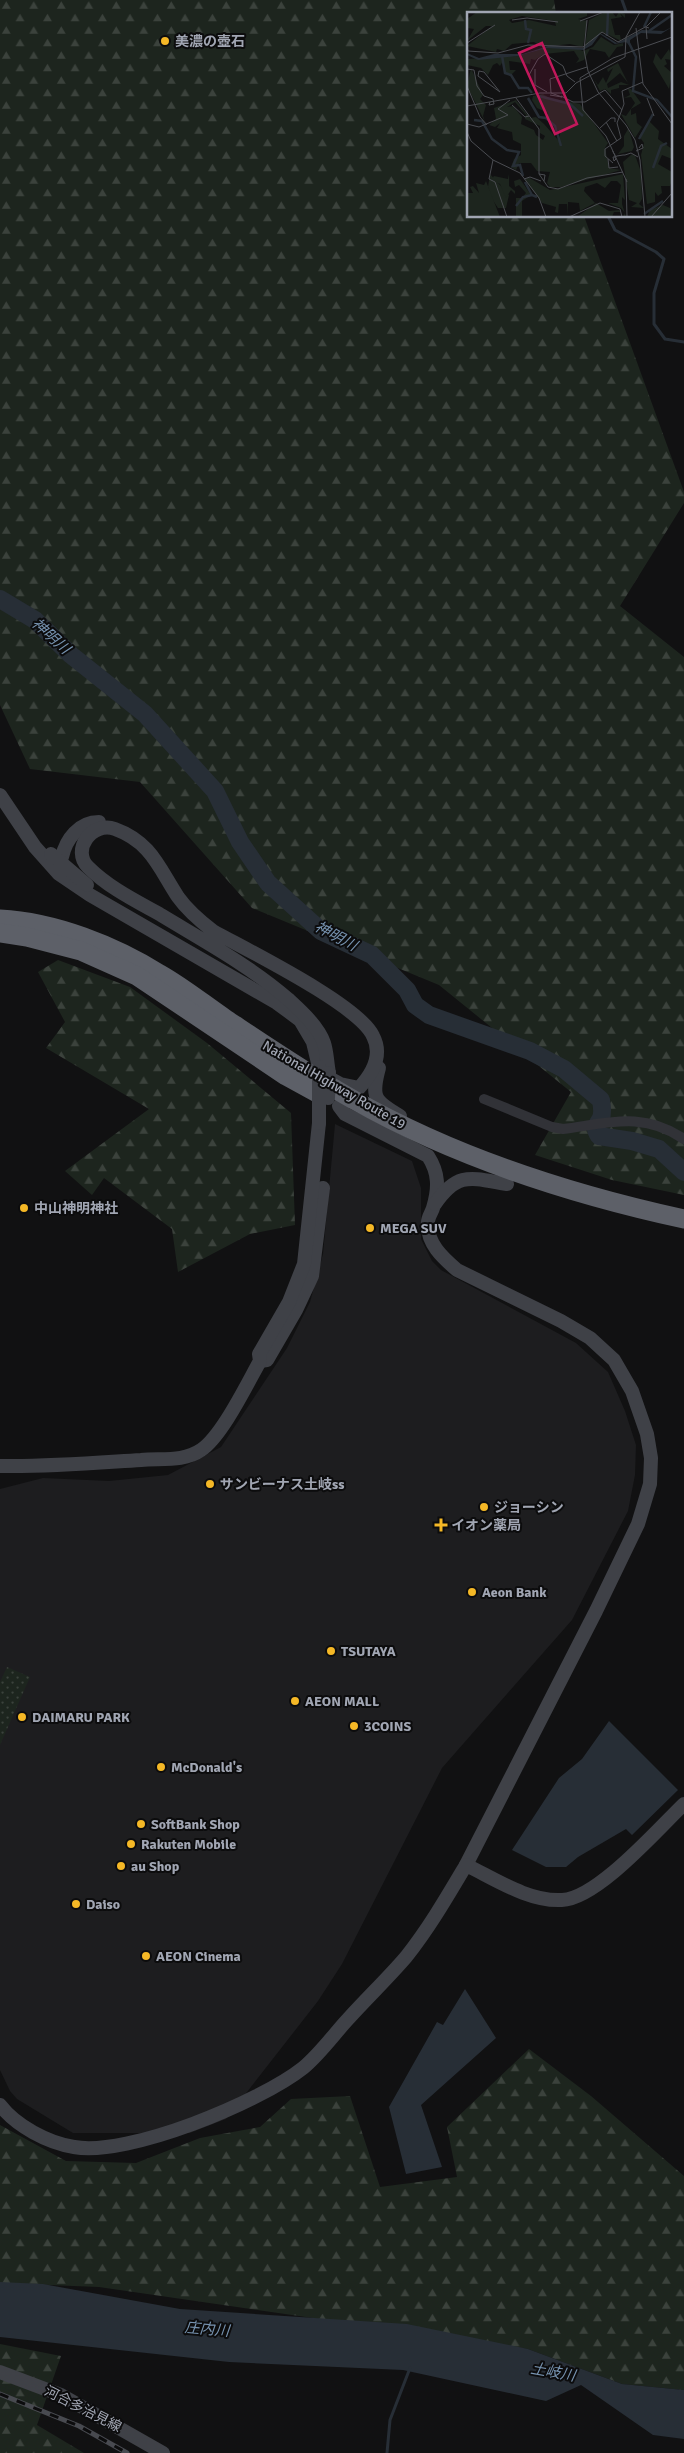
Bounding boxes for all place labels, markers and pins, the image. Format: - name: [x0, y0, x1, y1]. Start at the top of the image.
- place label: 美濃の壺石: [175, 33, 245, 50]
- marker: 美濃の壺石: [159, 35, 171, 47]
- place label: 中山神明神社: [34, 1200, 118, 1217]
- marker: 中山神明神社: [18, 1202, 30, 1214]
- place label: MEGA SUV: [380, 1220, 447, 1237]
- marker: MEGA SUV: [364, 1222, 376, 1234]
- place label: サンビーナス土岐ss: [220, 1476, 344, 1493]
- marker: サンビーナス土岐ss: [204, 1478, 216, 1490]
- place label: ジョーシン: [494, 1499, 564, 1516]
- marker: ジョーシン: [478, 1501, 490, 1513]
- place label: イオン薬局: [451, 1517, 521, 1534]
- marker: イオン薬局: [435, 1519, 447, 1531]
- place label: Aeon Bank: [482, 1584, 547, 1601]
- marker: Aeon Bank: [466, 1586, 478, 1598]
- place label: TSUTAYA: [341, 1643, 396, 1660]
- marker: TSUTAYA: [325, 1645, 337, 1657]
- place label: AEON MALL: [305, 1693, 380, 1710]
- marker: AEON MALL: [289, 1695, 301, 1707]
- place label: DAIMARU PARK: [32, 1709, 130, 1726]
- marker: DAIMARU PARK: [16, 1711, 28, 1723]
- place label: 3COINS: [364, 1718, 411, 1735]
- marker: 3COINS: [348, 1720, 360, 1732]
- place label: McDonald's: [171, 1759, 242, 1776]
- marker: McDonald's: [155, 1761, 167, 1773]
- place label: SoftBank Shop: [151, 1816, 240, 1833]
- marker: SoftBank Shop: [135, 1818, 147, 1830]
- place label: Rakuten Mobile: [141, 1836, 236, 1853]
- marker: Rakuten Mobile: [125, 1838, 137, 1850]
- place label: au Shop: [131, 1858, 180, 1875]
- marker: au Shop: [115, 1860, 127, 1872]
- place label: Daiso: [86, 1896, 120, 1913]
- marker: Daiso: [70, 1898, 82, 1910]
- place label: AEON Cinema: [156, 1948, 241, 1965]
- marker: AEON Cinema: [140, 1950, 152, 1962]

